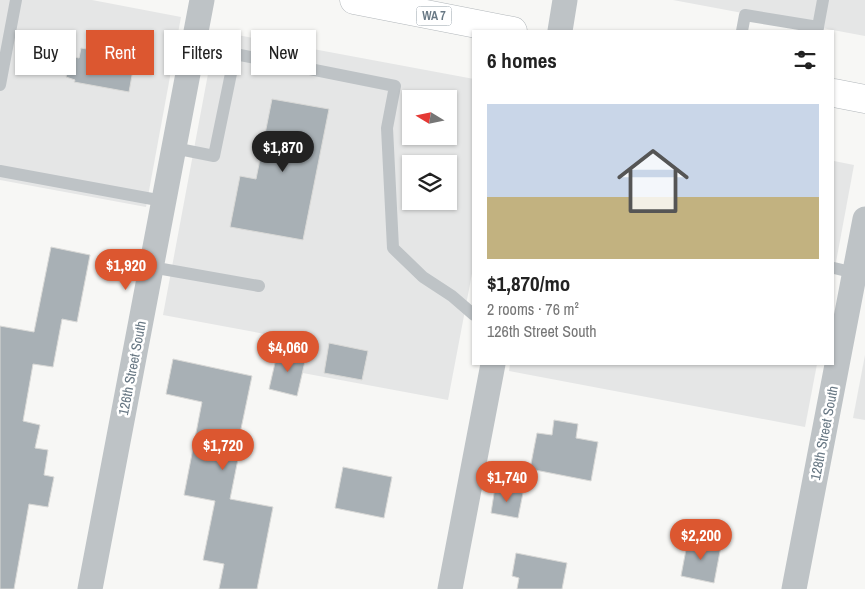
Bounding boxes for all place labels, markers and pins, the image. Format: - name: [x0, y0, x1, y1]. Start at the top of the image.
- pin: $1,870: [242, 130, 324, 173]
- pin: $1,920: [85, 248, 167, 291]
- pin: $4,060: [247, 330, 329, 373]
- pin: $1,720: [182, 428, 264, 471]
- pin: $1,740: [466, 460, 548, 503]
- pin: $2,200: [660, 518, 742, 561]

